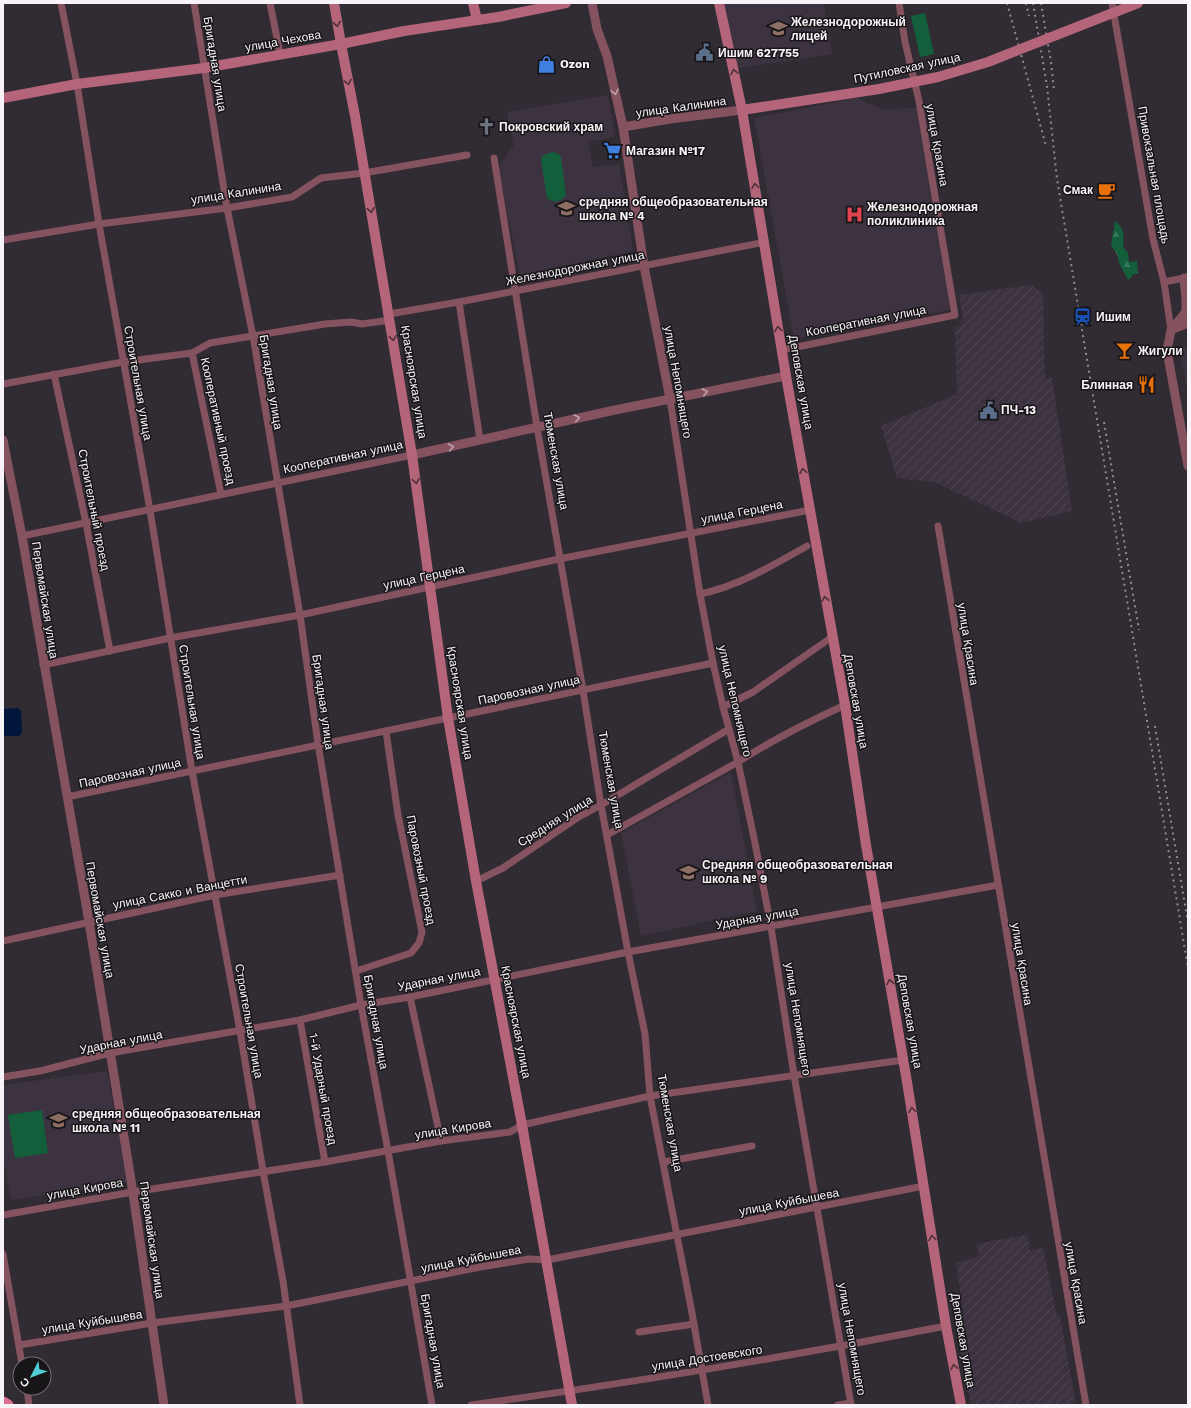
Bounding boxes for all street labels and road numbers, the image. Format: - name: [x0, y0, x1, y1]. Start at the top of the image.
- street label: Бригадная улица: [201, 16, 229, 113]
- street label: улица Чехова: [244, 27, 322, 55]
- street label: Путиловская улица: [852, 50, 962, 86]
- street label: улица Калинина: [635, 94, 727, 120]
- street label: улица Красина: [923, 103, 951, 188]
- street label: Привокзальная площадь: [1135, 105, 1173, 245]
- street label: улица Калинина: [190, 179, 282, 207]
- street label: Железнодорожная улица: [504, 248, 646, 288]
- street label: Кооперативная улица: [805, 302, 928, 340]
- street label: Красноярская улица: [398, 324, 430, 440]
- street label: Строительная улица: [121, 325, 155, 442]
- street label: улица Непомнящего: [661, 325, 695, 440]
- street label: Бригадная улица: [257, 334, 285, 431]
- street label: Деповская улица: [786, 334, 816, 431]
- street label: Кооперативный проезд: [198, 356, 238, 486]
- street label: Тюменская улица: [541, 411, 572, 511]
- street label: Кооперативная улица: [282, 437, 404, 477]
- street label: Строительный проезд: [75, 448, 113, 572]
- street label: улица Герцена: [700, 497, 784, 527]
- street label: Первомайская улица: [29, 540, 61, 660]
- street label: улица Герцена: [382, 561, 466, 592]
- street label: улица Красина: [955, 602, 981, 687]
- street label: Строительная улица: [176, 644, 208, 761]
- street label: улица Непомнящего: [715, 644, 755, 759]
- street label: Красноярская улица: [444, 645, 476, 761]
- street label: Деповская улица: [841, 653, 871, 750]
- street label: Бригадная улица: [309, 654, 337, 751]
- street label: Паровозная улица: [477, 672, 582, 708]
- street label: Тюменская улица: [596, 730, 627, 830]
- street label: Паровозная улица: [78, 755, 183, 791]
- street label: Средняя улица: [515, 792, 595, 850]
- street label: Паровозный проезд: [403, 814, 439, 926]
- street label: Первомайская улица: [83, 861, 117, 980]
- street label: улица Сакко и Ванцетти: [112, 872, 248, 912]
- street label: Ударная улица: [714, 904, 800, 932]
- street label: улица Красина: [1009, 922, 1035, 1007]
- street label: улица Непомнящего: [782, 962, 814, 1077]
- street label: Строительная улица: [232, 963, 266, 1080]
- street label: Ударная улица: [396, 964, 482, 994]
- street label: Красноярская улица: [498, 964, 534, 1080]
- street label: Деповская улица: [895, 973, 925, 1070]
- street label: Бригадная улица: [361, 974, 391, 1071]
- street label: Ударная улица: [78, 1027, 164, 1057]
- street label: 1-й Ударный проезд: [306, 1032, 340, 1146]
- street label: Тюменская улица: [655, 1073, 686, 1173]
- street label: улица Кирова: [414, 1116, 492, 1142]
- street label: улица Кирова: [46, 1175, 124, 1203]
- street label: Первомайская улица: [137, 1180, 167, 1300]
- street label: улица Куйбышева: [738, 1185, 840, 1219]
- street label: улица Красина: [1062, 1241, 1090, 1326]
- street label: улица Куйбышева: [420, 1242, 522, 1276]
- street label: улица Непомнящего: [835, 1282, 869, 1397]
- street label: Деповская улица: [948, 1292, 978, 1389]
- street label: Бригадная улица: [418, 1293, 448, 1390]
- street label: улица Куйбышева: [41, 1307, 144, 1337]
- street label: улица Достоевского: [651, 1342, 764, 1374]

